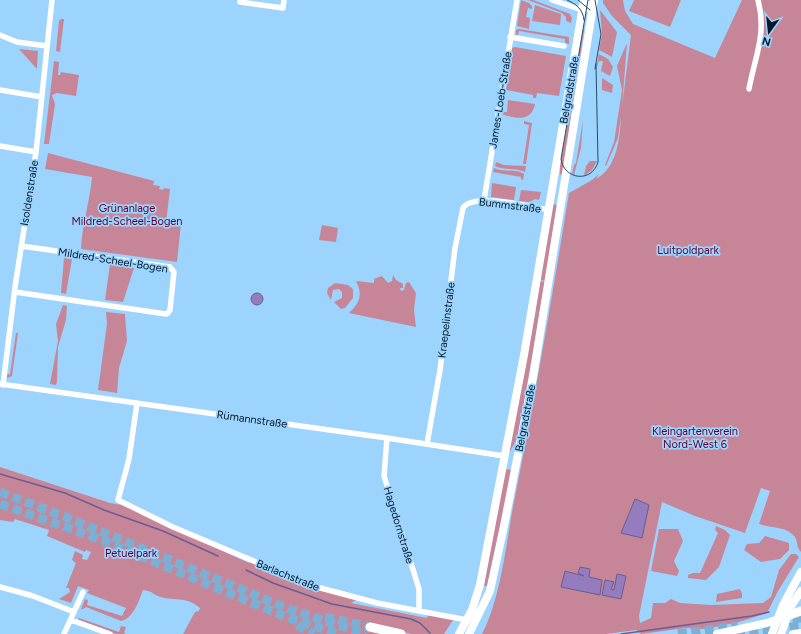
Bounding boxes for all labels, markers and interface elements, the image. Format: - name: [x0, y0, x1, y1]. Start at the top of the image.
- north arrow: [749, 12, 789, 52]
- text: N: [761, 34, 772, 49]
- street label: James-Loeb-Straße: [486, 51, 515, 149]
- street label: Belgradstraße: [557, 55, 582, 125]
- street label: Isoldenstraße: [18, 159, 41, 227]
- street label: Bummstraße: [478, 195, 542, 216]
- park label: Grünanlage Mildred-Scheel-Bogen: [71, 202, 183, 228]
- park label: Luitpoldpark: [657, 244, 719, 257]
- street label: Mildred-Scheel-Bogen: [57, 245, 169, 276]
- street label: Kraepelinstraße: [435, 281, 458, 359]
- street label: Belgradstraße: [513, 383, 538, 453]
- street label: Rümannstraße: [216, 408, 288, 431]
- park label: Kleingartenverein Nord-West 6: [652, 425, 738, 451]
- street label: Hagedornstraße: [381, 485, 416, 565]
- park label: Petuelpark: [105, 547, 158, 560]
- street label: Barlachstraße: [254, 557, 321, 594]

